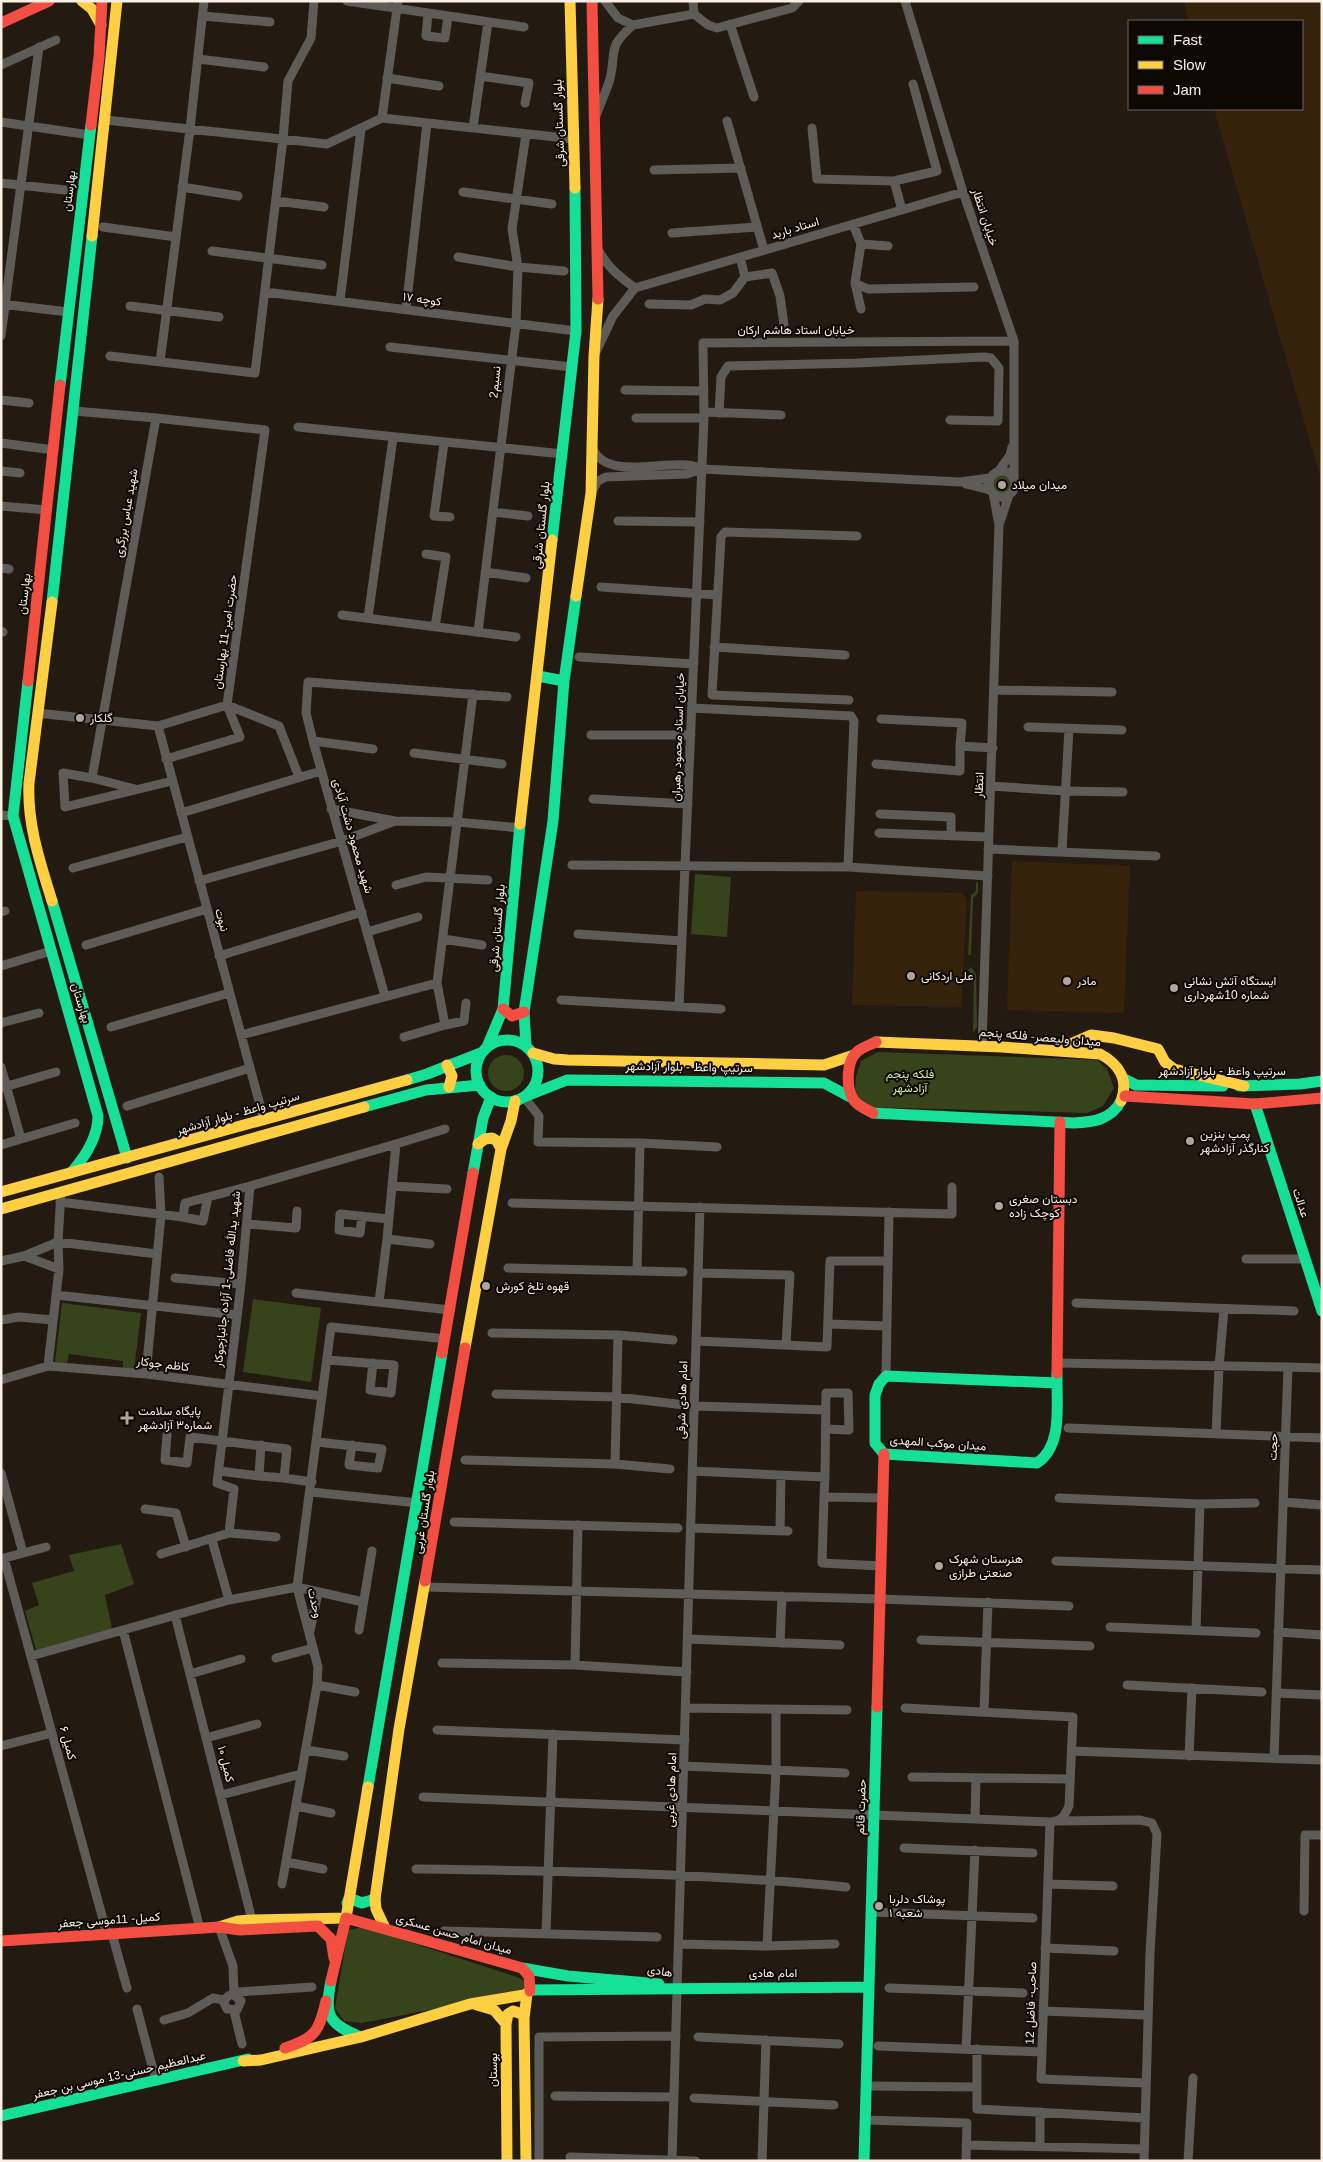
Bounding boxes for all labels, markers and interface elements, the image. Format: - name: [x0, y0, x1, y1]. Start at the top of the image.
- legend: [1128, 20, 1303, 110]
- text: Fast: [1173, 31, 1203, 48]
- text: Slow: [1173, 56, 1206, 73]
- street label: بلوار گلستان شرقی: [550, 79, 569, 167]
- text: Jam: [1173, 81, 1201, 98]
- street label: بهارستان: [60, 170, 79, 212]
- street label: خیابان انتظار: [968, 186, 1001, 248]
- street label: استاد باربد: [769, 214, 821, 243]
- street label: کوچه ۱۷: [402, 289, 442, 310]
- street label: خیابان استاد هاشم ارکان: [738, 323, 854, 338]
- street label: نسیم2: [486, 365, 505, 399]
- street label: شهید عباس برزگری: [111, 467, 142, 559]
- place label: میدان میلاد: [1012, 478, 1067, 492]
- marker: میدان میلاد: [996, 479, 1008, 491]
- street label: بلوار گلستان شرقی: [529, 481, 554, 570]
- street label: بهارستان: [15, 573, 34, 615]
- street label: حضرت امیر-11 بهارستان: [210, 574, 241, 690]
- street label: خیابان استاد محمود رهبران: [669, 672, 688, 802]
- place label: گلکار: [89, 711, 113, 726]
- marker: گلکار: [74, 712, 86, 724]
- street label: انتظار: [971, 772, 988, 799]
- street label: شهید محمود دشت آبادی: [329, 777, 376, 895]
- street label: بلوار گلستان شرقی: [486, 884, 509, 972]
- street label: نبوت: [211, 907, 232, 933]
- place label: علی اردکانی: [921, 969, 973, 984]
- marker: علی اردکانی: [905, 970, 917, 982]
- place label: مادر: [1076, 974, 1096, 989]
- place label: ایستگاه آتش نشانی شماره 10شهرداری: [1184, 974, 1276, 1003]
- marker: مادر: [1061, 975, 1073, 987]
- street label: بهارستان: [67, 981, 94, 1025]
- marker: ایستگاه آتش نشانی شماره 10شهرداری: [1168, 982, 1180, 994]
- street label: میدان ولیعصر- فلکه پنجم: [978, 1025, 1101, 1050]
- street label: سرتیپ واعظ - بلوار آزادشهر: [624, 1059, 753, 1076]
- street label: سرتیپ واعظ - بلوار آزادشهر: [1157, 1064, 1286, 1079]
- park label: فلکه پنجم آزادشهر: [886, 1067, 934, 1096]
- street label: سرتیپ واعظ - بلوار آزادشهر: [174, 1089, 302, 1139]
- place label: پمپ بنزین کنارگذر آزادشهر: [1199, 1127, 1269, 1156]
- marker: پمپ بنزین کنارگذر آزادشهر: [1184, 1135, 1196, 1147]
- street label: عدالت: [1290, 1187, 1312, 1219]
- street label: شهید یدالله فاضلی-1 آزاده جانبازجوکار: [211, 1190, 244, 1369]
- place label: دبستان صغری کوچک زاده: [1009, 1192, 1078, 1221]
- marker: دبستان صغری کوچک زاده: [993, 1200, 1005, 1212]
- place label: قهوه تلخ کورش: [496, 1279, 569, 1295]
- marker: قهوه تلخ کورش: [480, 1280, 492, 1292]
- street label: کاظم جوکار: [135, 1354, 190, 1375]
- street label: امام هادی شرقی: [674, 1361, 691, 1439]
- place label: پایگاه سلامت شماره۳ آزادشهر: [137, 1404, 212, 1433]
- marker: پایگاه سلامت شماره۳ آزادشهر: [120, 1411, 134, 1425]
- street label: میدان موکب المهدی: [889, 1433, 987, 1454]
- street label: حجت: [1266, 1433, 1280, 1461]
- street label: بلوار گلستان غربی: [410, 1469, 439, 1555]
- place label: هنرستان شهرک صنعتی طرازی: [949, 1552, 1023, 1581]
- marker: هنرستان شهرک صنعتی طرازی: [933, 1560, 945, 1572]
- street label: وحدت: [304, 1587, 325, 1620]
- street label: کمیل ۶: [56, 1725, 79, 1762]
- street label: کمیل ۱۰: [214, 1744, 237, 1784]
- street label: امام هادی غربی: [663, 1752, 680, 1828]
- street label: حضرت قائم: [853, 1779, 870, 1835]
- place label: پوشاک دلربا شعبه ۱: [889, 1892, 945, 1920]
- marker: پوشاک دلربا شعبه ۱: [873, 1900, 885, 1912]
- street label: کمیل- 11موسی جعفر: [56, 1909, 161, 1932]
- street label: میدان امام حسن عسکری: [394, 1911, 514, 1958]
- street label: صاحب- فاضل 12: [1023, 1961, 1040, 2045]
- street label: هادی: [646, 1962, 674, 1981]
- street label: امام هادی: [749, 1966, 797, 1981]
- street label: عبدالعظیم حسنی-13 موسی بن جعفر: [30, 2048, 207, 2103]
- street label: بوستان: [486, 2053, 501, 2087]

